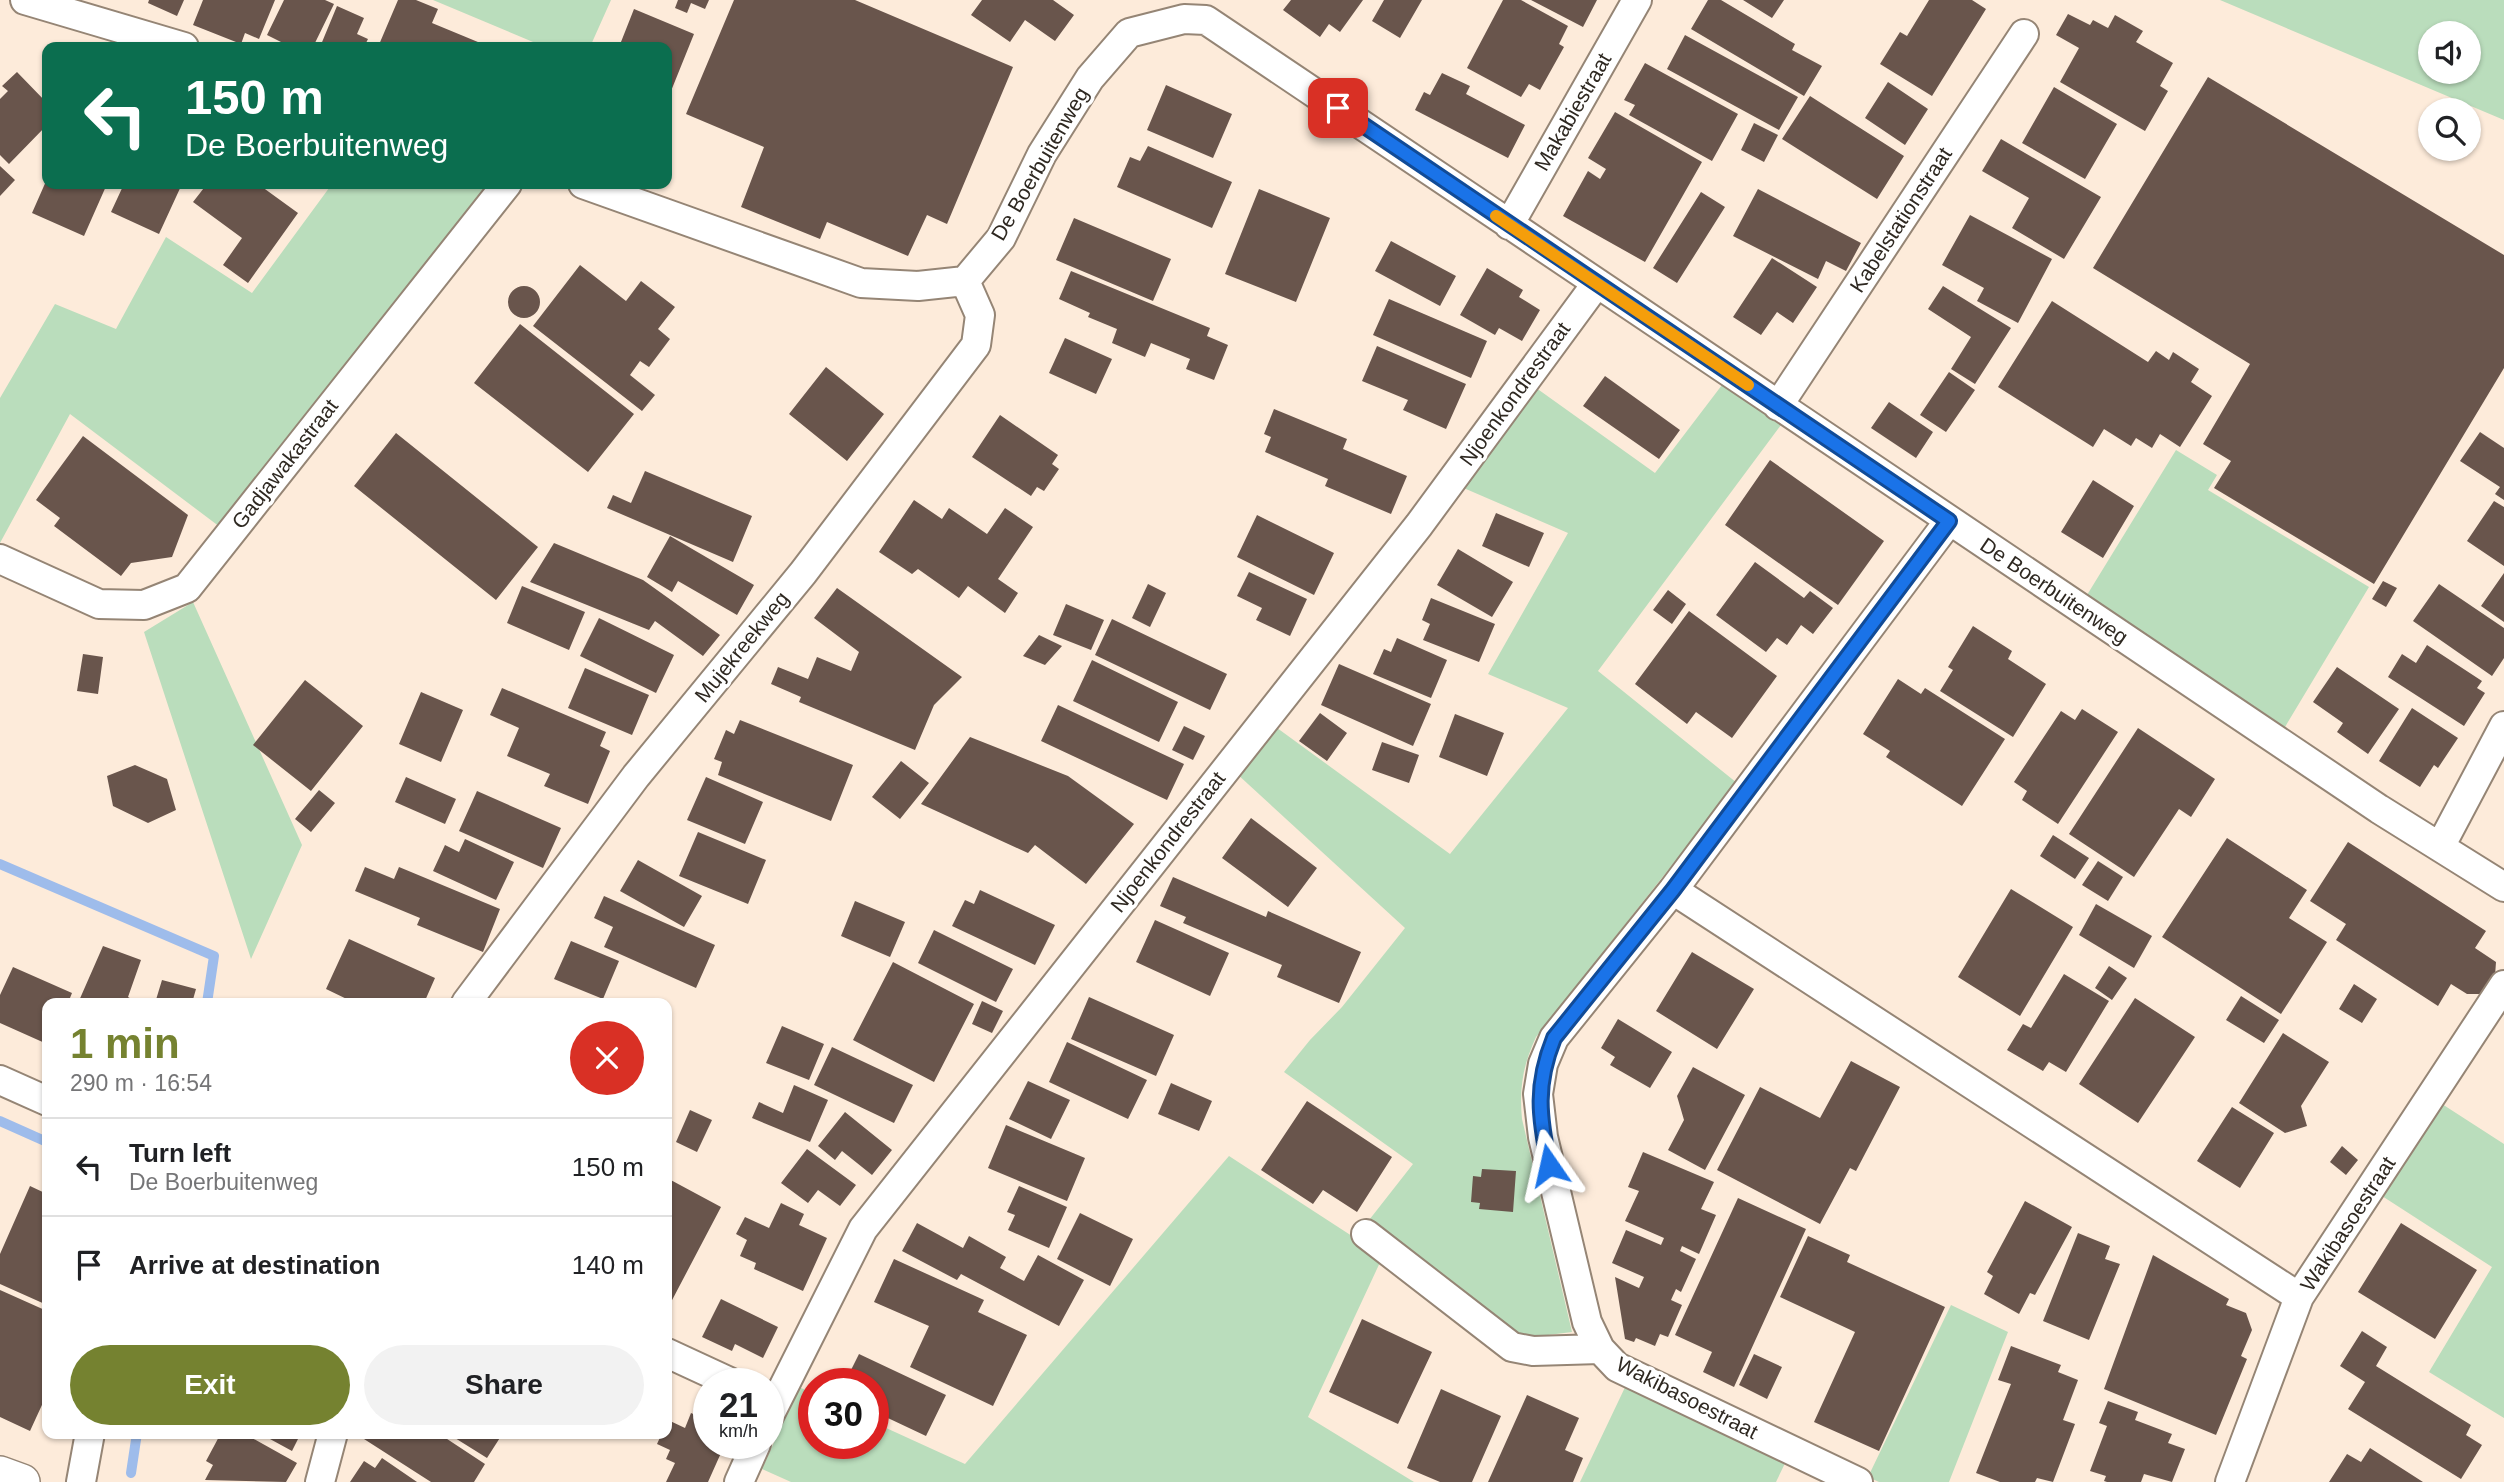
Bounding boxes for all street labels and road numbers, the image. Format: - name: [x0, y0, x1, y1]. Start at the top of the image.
- street label: Makabiestraat: [1530, 49, 1616, 175]
- street label: De Boerbuitenweg: [986, 83, 1093, 244]
- street label: Kabelstationstraat: [1845, 143, 1956, 296]
- street label: Njoenkondrestraat: [1455, 317, 1574, 470]
- street label: Gadjawakastraat: [227, 394, 342, 533]
- street label: De Boerbuitenweg: [1976, 533, 2132, 648]
- street label: Mujekreekweg: [690, 587, 793, 707]
- street label: Njoenkondrestraat: [1106, 767, 1230, 916]
- street label: Wakibasoestraat: [2296, 1152, 2400, 1295]
- street label: Wakibasoestraat: [1613, 1352, 1762, 1443]

